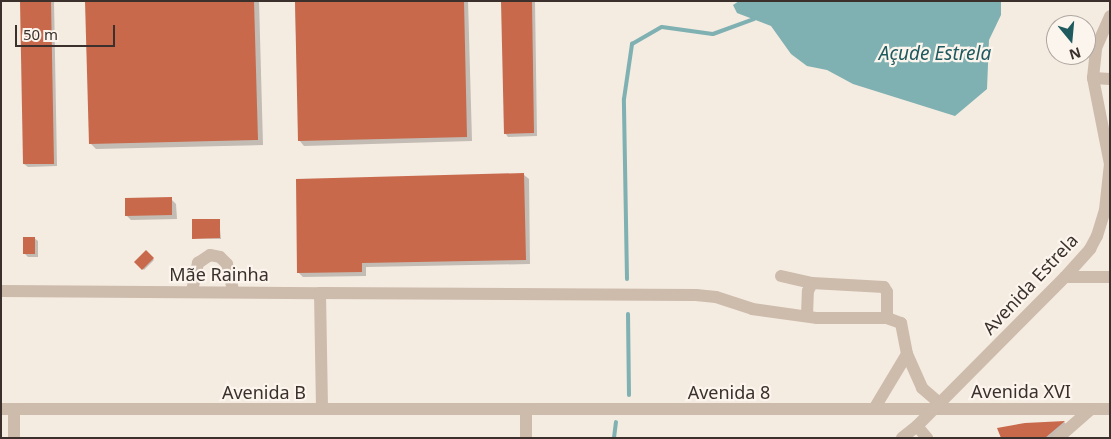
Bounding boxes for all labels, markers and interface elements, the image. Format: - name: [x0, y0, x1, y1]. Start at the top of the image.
- scale bar: [18, 15, 118, 47]
- north arrow: [1046, 15, 1096, 65]
- text: 50 m: [23, 24, 58, 44]
- water label: Açude Estrela: [879, 43, 991, 65]
- text: N: [1067, 43, 1083, 65]
- street label: Avenida Estrela: [978, 229, 1082, 339]
- street label: Mãe Rainha: [169, 263, 269, 285]
- street label: Avenida XVI: [971, 380, 1071, 402]
- street label: Avenida B: [222, 381, 306, 403]
- street label: Avenida 8: [688, 381, 770, 403]

